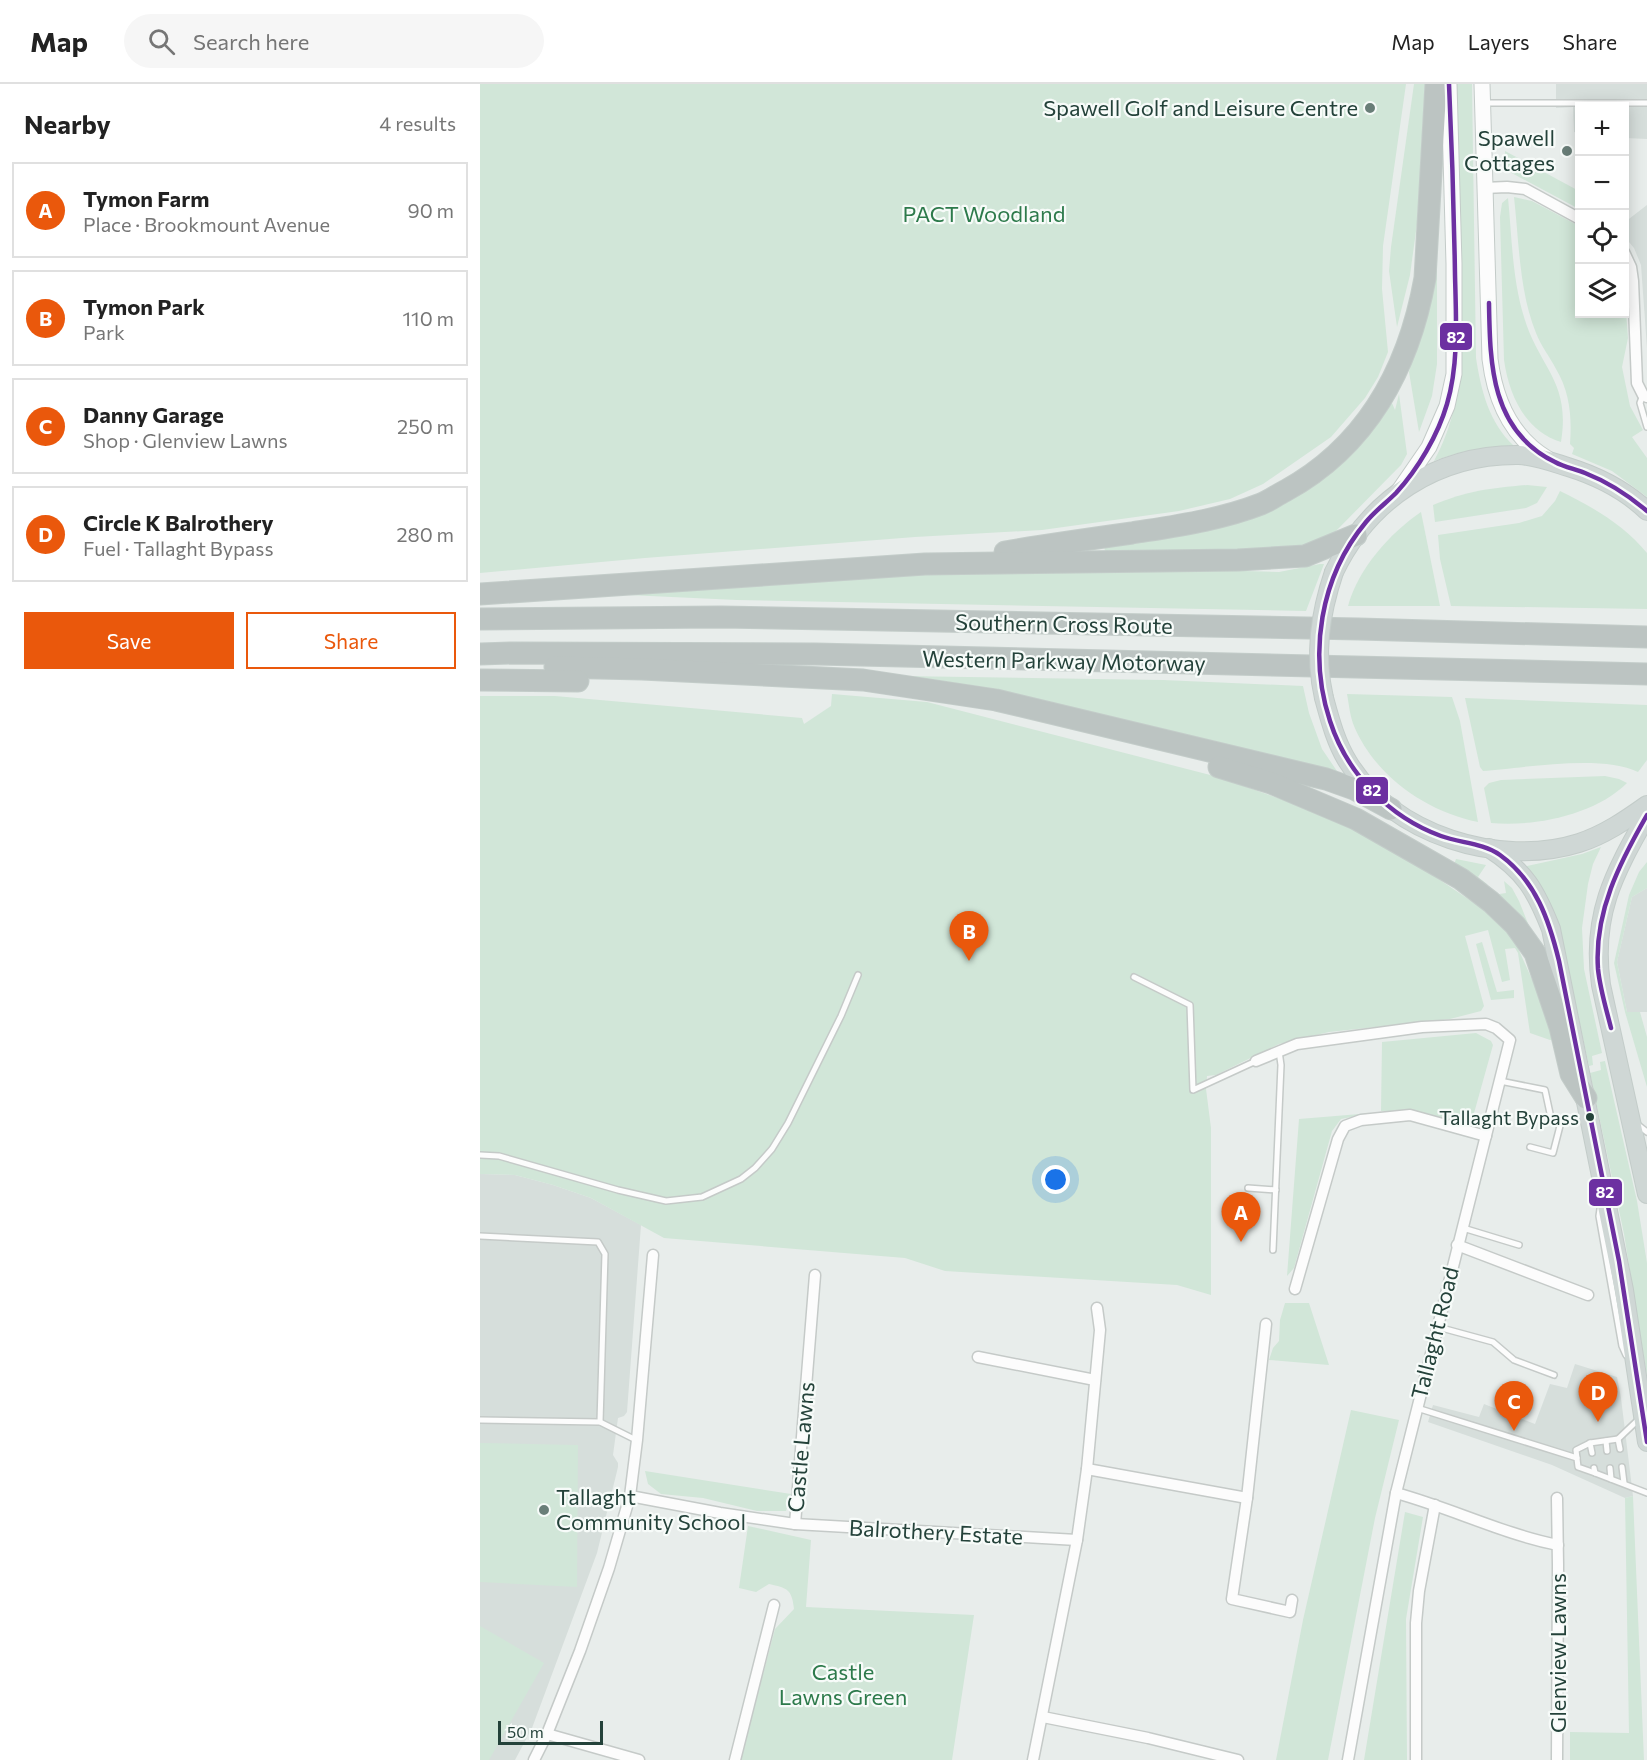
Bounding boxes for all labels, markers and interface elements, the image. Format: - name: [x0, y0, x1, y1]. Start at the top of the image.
- search box: [124, 14, 544, 68]
- text: Map: [30, 24, 88, 58]
- icon: search: [145, 25, 178, 58]
- text: Search here: [193, 28, 309, 55]
- text: Map: [1391, 29, 1435, 54]
- text: Layers: [1468, 29, 1530, 54]
- text: Share: [1563, 29, 1617, 54]
- place label: Spawell Golf and Leisure Centre: [1043, 94, 1358, 121]
- marker: Spawell Golf and Leisure Centre: [1363, 101, 1377, 115]
- map controls: [1575, 102, 1629, 318]
- button: +: [1575, 102, 1629, 156]
- text: Nearby: [24, 108, 111, 139]
- text: 4 results: [379, 111, 456, 135]
- place label: Spawell Cottages: [1464, 124, 1555, 176]
- marker: Spawell Cottages: [1560, 144, 1574, 158]
- button: −: [1575, 156, 1629, 210]
- text: Tymon Farm: [83, 185, 209, 212]
- text: A: [38, 198, 53, 222]
- text: 90 m: [408, 198, 454, 222]
- park label: PACT Woodland: [903, 200, 1065, 227]
- button: locate: [1575, 210, 1629, 264]
- text: Place · Brookmount Avenue: [83, 212, 330, 236]
- button: layers: [1575, 264, 1629, 318]
- text: Tymon Park: [83, 293, 205, 320]
- text: B: [39, 306, 52, 330]
- text: 110 m: [403, 306, 454, 330]
- text: Park: [83, 320, 125, 344]
- line badge: 82: [1439, 322, 1473, 351]
- text: 82: [1447, 327, 1465, 346]
- text: Danny Garage: [83, 401, 224, 428]
- text: C: [39, 414, 52, 438]
- text: 250 m: [397, 414, 454, 438]
- text: Shop · Glenview Lawns: [83, 428, 288, 452]
- text: Circle K Balrothery: [83, 509, 274, 536]
- text: D: [38, 522, 53, 546]
- text: 280 m: [396, 522, 454, 546]
- text: Fuel · Tallaght Bypass: [83, 536, 273, 560]
- street label: Southern Cross Route: [955, 608, 1173, 639]
- button: Save: [24, 612, 234, 669]
- button: Share: [246, 612, 456, 669]
- street label: Western Parkway Motorway: [922, 645, 1206, 676]
- line badge: 82: [1355, 776, 1389, 805]
- text: 82: [1363, 780, 1381, 799]
- pin: B: [950, 912, 988, 961]
- place label: Tallaght Bypass: [1439, 1105, 1579, 1129]
- marker: Tallaght Bypass: [1584, 1111, 1596, 1123]
- your location: [1041, 1165, 1070, 1194]
- line badge: 82: [1588, 1178, 1623, 1207]
- text: 82: [1596, 1182, 1614, 1201]
- pin: A: [1222, 1192, 1260, 1242]
- street label: Tallaght Road: [1405, 1264, 1464, 1402]
- pin: D: [1578, 1372, 1618, 1422]
- street label: Castle Lawns: [781, 1381, 820, 1513]
- pin: C: [1494, 1382, 1534, 1431]
- place label: Tallaght Community School: [556, 1483, 746, 1535]
- marker: Tallaght Community School: [537, 1503, 551, 1517]
- street label: Balrothery Estate: [848, 1513, 1024, 1550]
- street label: Glenview Lawns: [1544, 1573, 1571, 1733]
- park label: Castle Lawns Green: [779, 1658, 907, 1710]
- scale bar: [498, 1718, 603, 1746]
- text: 50 m: [507, 1722, 544, 1741]

